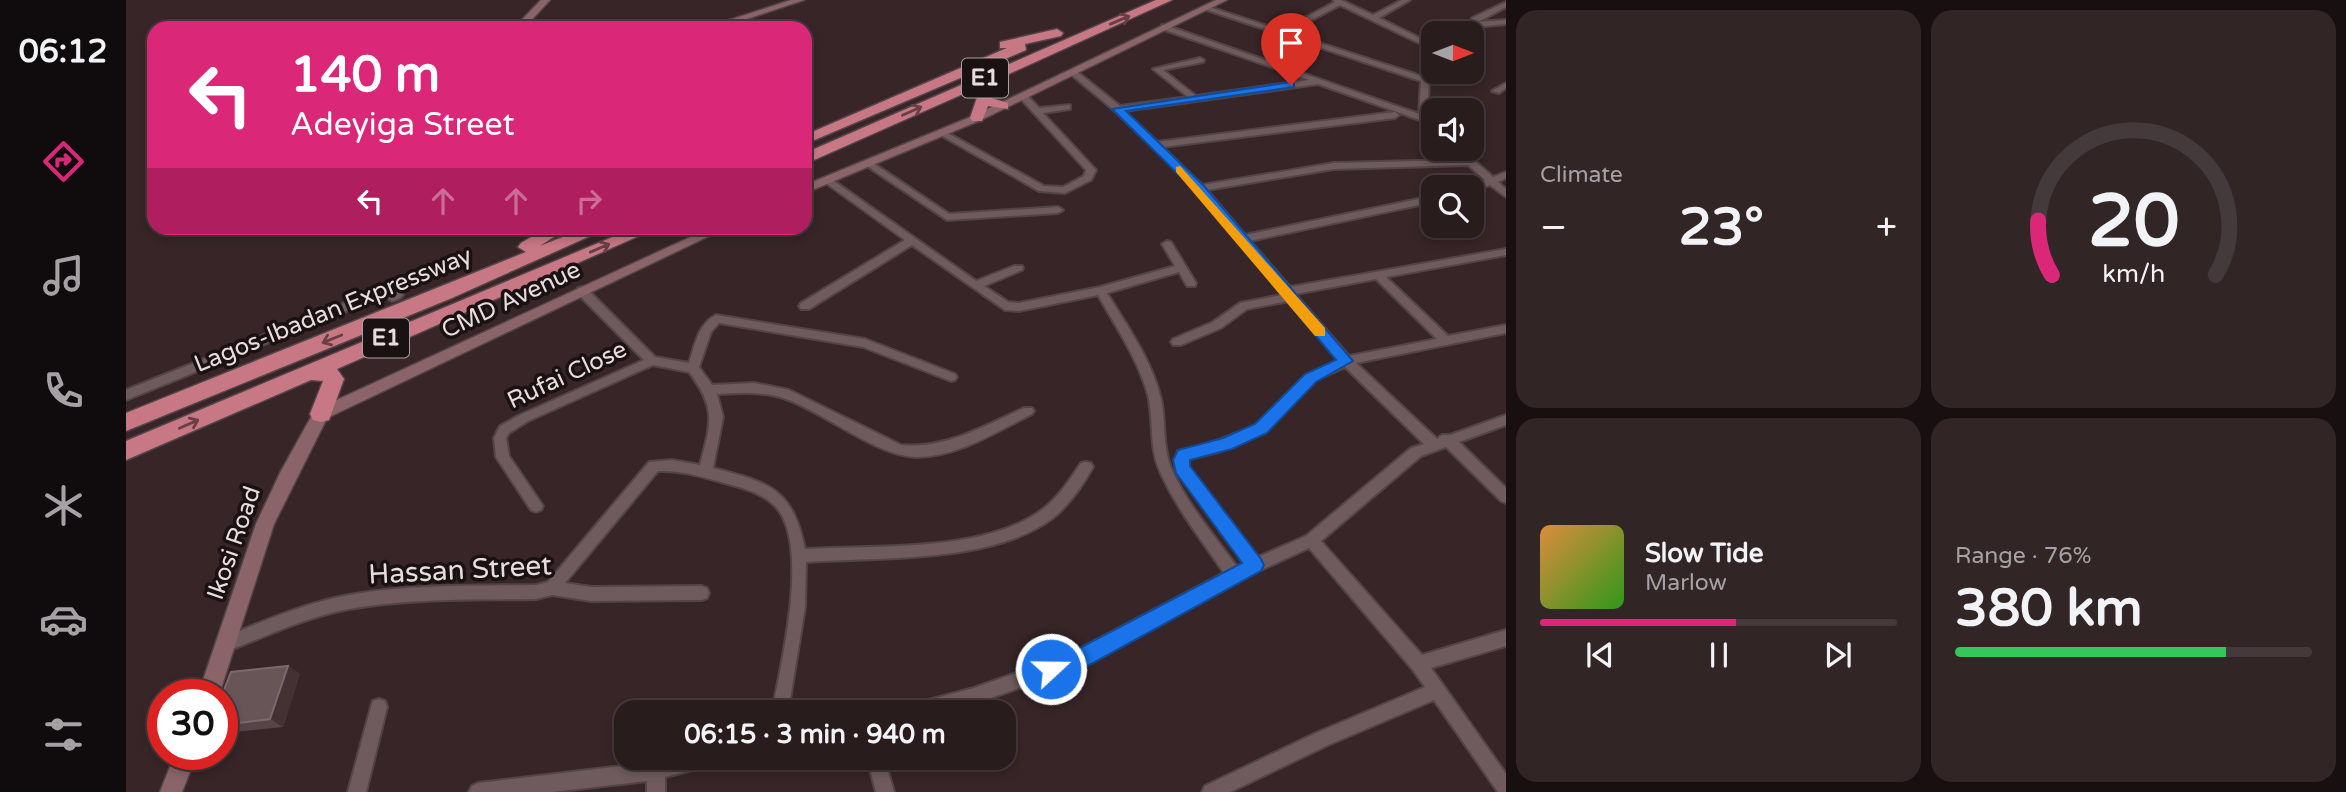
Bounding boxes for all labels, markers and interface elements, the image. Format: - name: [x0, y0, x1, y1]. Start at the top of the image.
- one-way arrow: [1109, 13, 1131, 26]
- pin: [1261, 13, 1321, 85]
- north arrow: [1421, 21, 1484, 84]
- map controls: [1421, 21, 1484, 238]
- icon: arrive: [1272, 24, 1310, 62]
- text: 06:12: [19, 33, 107, 71]
- text: 140 m: [290, 46, 440, 105]
- icon: left: [175, 49, 266, 140]
- road number: E1: [962, 58, 1008, 97]
- button: sound: [1421, 98, 1484, 161]
- one-way arrow: [901, 104, 922, 117]
- text: Adeyiga Street: [290, 106, 515, 144]
- icon: directions: [39, 137, 88, 186]
- text: Climate: [1540, 161, 1623, 189]
- button: search: [1421, 175, 1484, 238]
- text: 20: [2088, 178, 2179, 266]
- icon: left: [351, 182, 389, 220]
- icon: ahead: [424, 182, 462, 220]
- icon: ahead: [497, 182, 535, 220]
- icon: right: [570, 182, 608, 220]
- text: 23°: [1679, 196, 1764, 259]
- text: −: [1540, 205, 1567, 251]
- text: +: [1876, 205, 1897, 251]
- one-way arrow: [589, 240, 611, 253]
- street label: Lagos-Ibadan Expressway: [190, 241, 476, 379]
- icon: music: [39, 251, 88, 300]
- street label: CMD Avenue: [437, 255, 585, 345]
- text: km/h: [2102, 259, 2165, 289]
- road number: E1: [363, 318, 409, 358]
- one-way arrow: [322, 333, 344, 346]
- street label: Rufai Close: [503, 335, 631, 415]
- icon: phone: [39, 366, 88, 415]
- one-way arrow: [177, 417, 199, 430]
- icon: climate: [39, 481, 88, 530]
- street label: Ikosi Road: [201, 482, 267, 604]
- text: Slow Tide: [1645, 538, 1763, 569]
- text: Range · 76%: [1955, 542, 2091, 570]
- street label: Hassan Street: [367, 548, 553, 592]
- text: Marlow: [1645, 569, 1727, 597]
- text: 380 km: [1955, 577, 2143, 640]
- icon: car: [39, 595, 88, 644]
- position arrow: [1014, 632, 1088, 706]
- icon: previous: [1581, 636, 1619, 674]
- icon: pause: [1700, 636, 1738, 674]
- icon: next: [1819, 636, 1857, 674]
- speed limit sign: 30: [147, 679, 238, 770]
- icon: filters: [39, 710, 88, 759]
- text: 06:15 · 3 min · 940 m: [684, 719, 946, 750]

